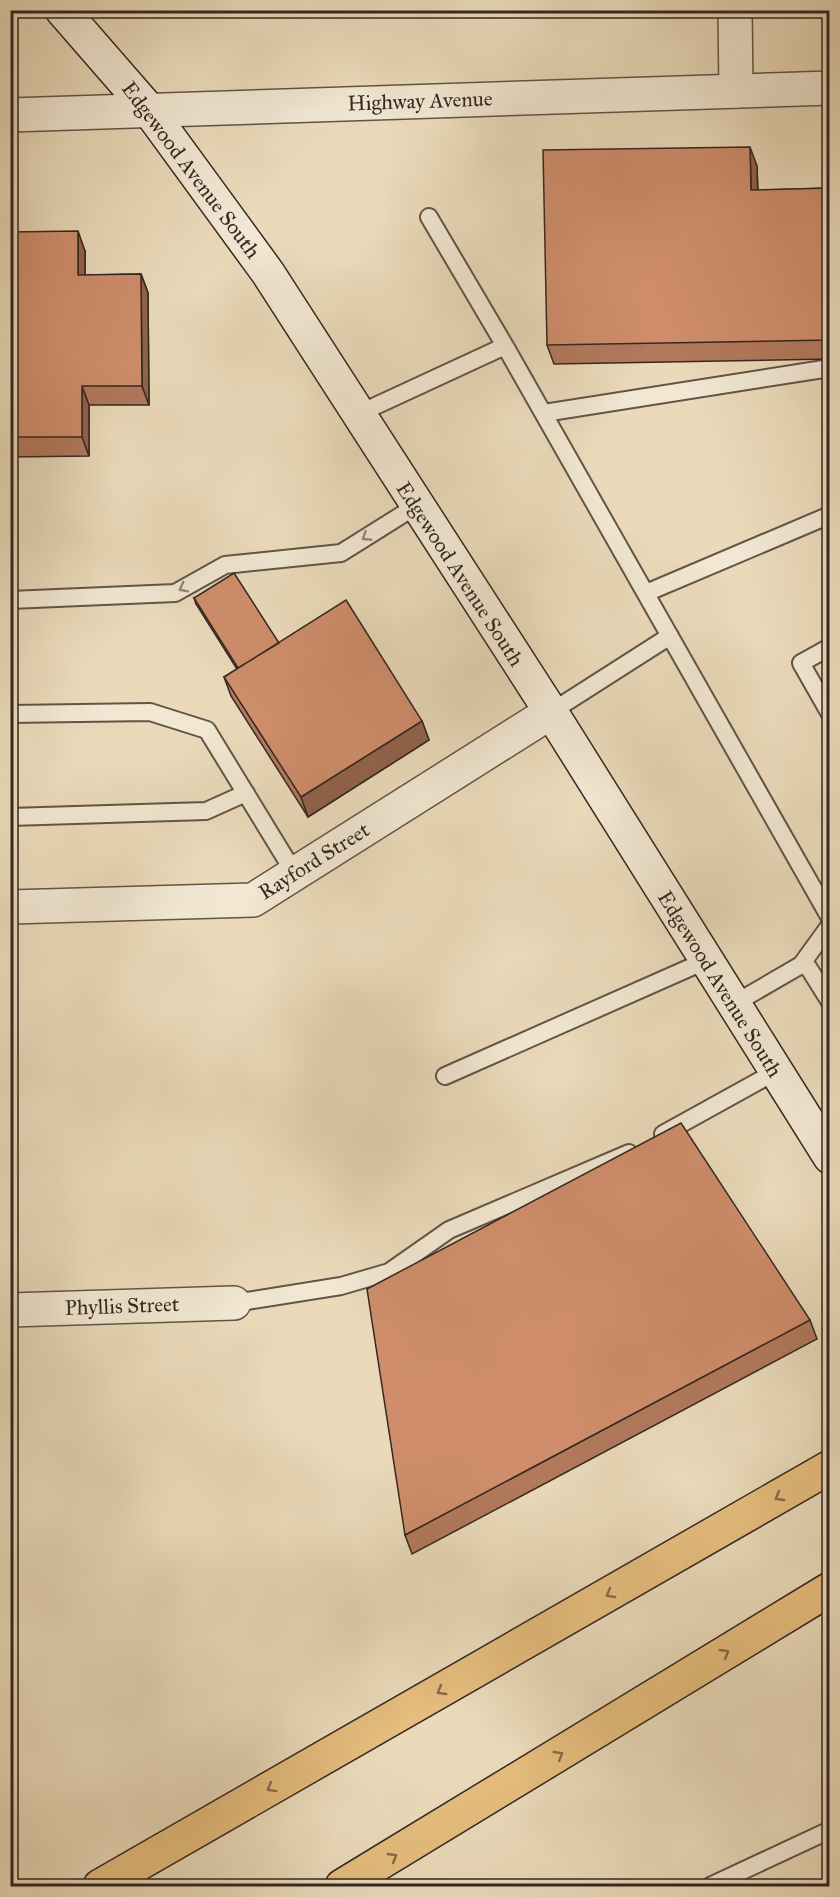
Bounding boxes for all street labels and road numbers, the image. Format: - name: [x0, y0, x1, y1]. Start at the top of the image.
- street label: Edgewood Avenue South: [116, 76, 266, 264]
- street label: Highway Avenue: [347, 85, 493, 117]
- street label: Edgewood Avenue South: [391, 477, 530, 671]
- street label: Rayford Street: [254, 816, 375, 905]
- street label: Edgewood Avenue South: [652, 886, 788, 1082]
- street label: Phyllis Street: [64, 1291, 180, 1321]

